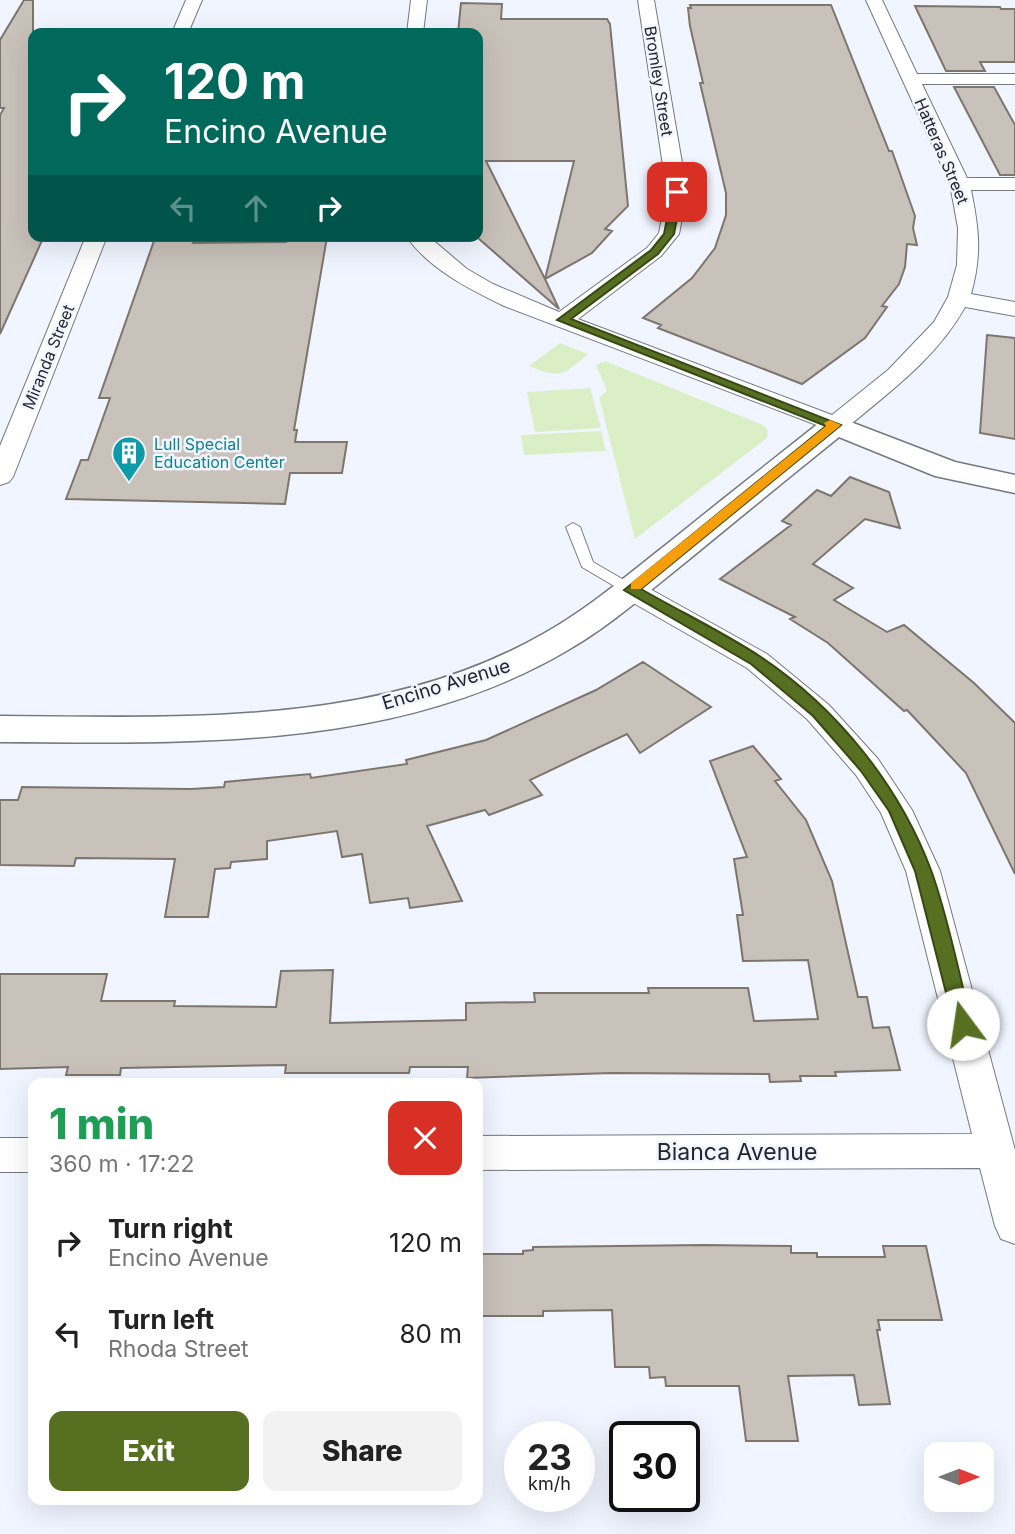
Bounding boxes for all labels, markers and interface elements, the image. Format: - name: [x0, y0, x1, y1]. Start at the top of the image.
- street label: Bromley Street: [640, 24, 678, 138]
- text: 120 m: [164, 52, 305, 111]
- icon: right: [49, 56, 140, 147]
- street label: Hatteras Street: [911, 95, 973, 207]
- text: Encino Avenue: [164, 112, 388, 151]
- pin: [647, 162, 707, 222]
- icon: arrive: [658, 173, 696, 211]
- icon: left: [164, 189, 202, 227]
- icon: ahead: [237, 189, 275, 227]
- icon: right: [310, 189, 348, 227]
- street label: Miranda Street: [18, 302, 78, 412]
- building icon: Lull Special Education Center: [110, 434, 148, 483]
- place label: Lull Special Education Center: [154, 434, 285, 472]
- street label: Encino Avenue: [379, 654, 513, 715]
- position arrow: [926, 987, 1000, 1061]
- text: 1 min: [49, 1098, 154, 1149]
- button: close: [388, 1101, 462, 1175]
- street label: Bianca Avenue: [657, 1138, 817, 1166]
- text: 360 m · 17:22: [49, 1150, 194, 1178]
- text: Turn right: [108, 1213, 233, 1244]
- icon: right: [49, 1224, 87, 1262]
- text: 120 m: [389, 1227, 462, 1258]
- text: Encino Avenue: [108, 1244, 269, 1272]
- text: Turn left: [108, 1304, 214, 1335]
- icon: left: [49, 1315, 87, 1353]
- text: 80 m: [399, 1318, 462, 1349]
- text: Rhoda Street: [108, 1335, 249, 1363]
- button: Exit: [49, 1411, 249, 1491]
- button: Share: [263, 1411, 462, 1491]
- speed limit sign: 30: [609, 1421, 700, 1512]
- text: 23: [527, 1436, 572, 1478]
- north arrow: [924, 1442, 994, 1512]
- map controls: [924, 1442, 994, 1512]
- text: km/h: [528, 1473, 571, 1494]

